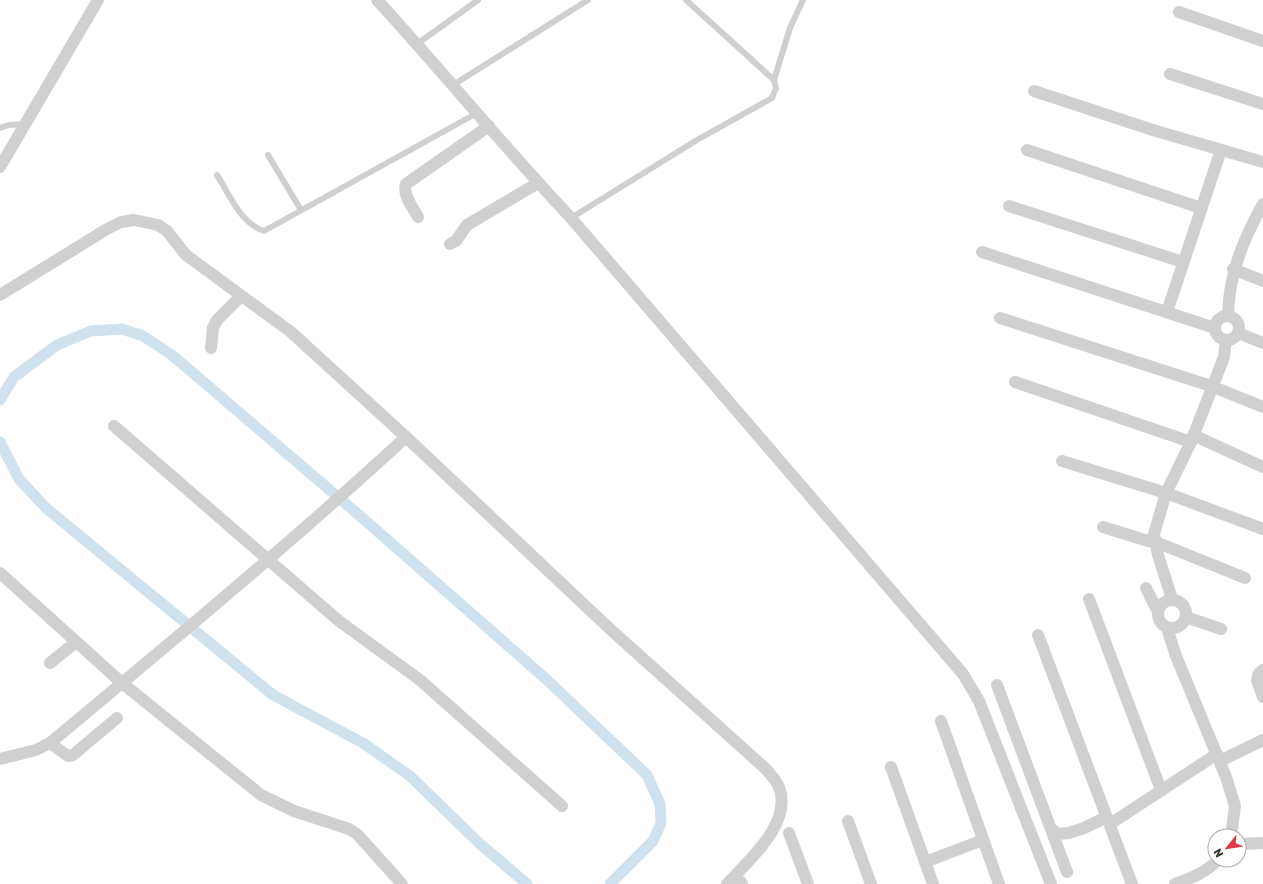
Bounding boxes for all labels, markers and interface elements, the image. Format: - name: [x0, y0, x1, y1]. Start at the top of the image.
- north arrow: [1207, 828, 1247, 868]
- text: N: [1211, 846, 1226, 859]

